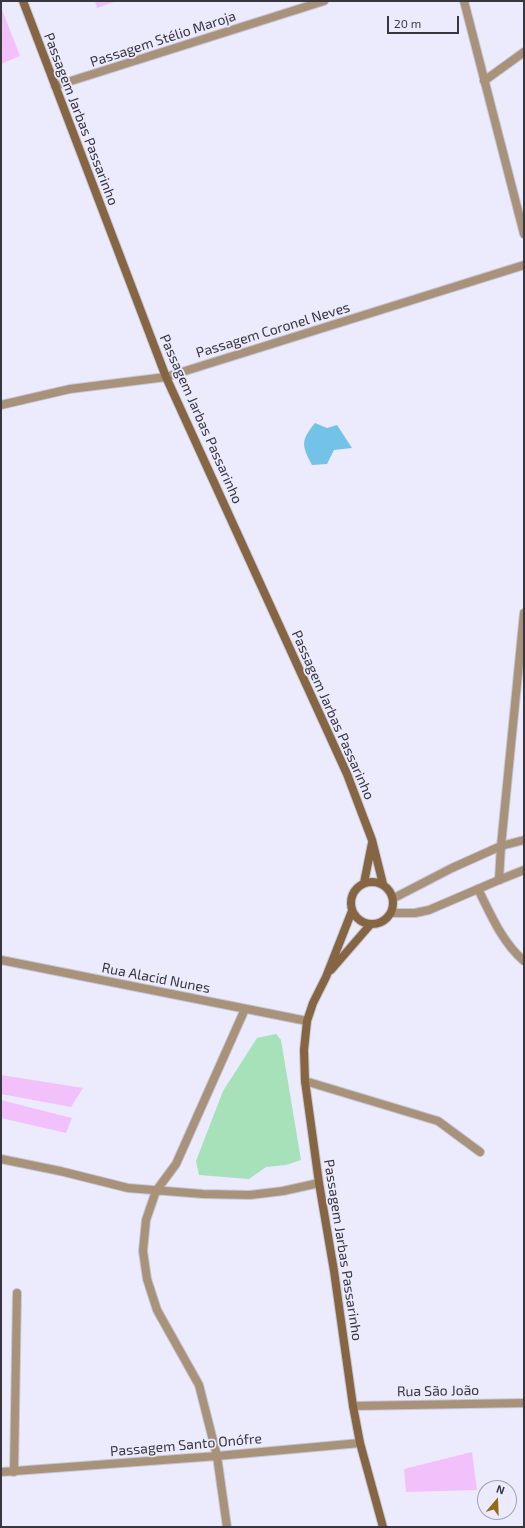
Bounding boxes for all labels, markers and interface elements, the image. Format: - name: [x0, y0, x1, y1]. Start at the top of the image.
- street label: Passagem Stélio Maroja: [88, 7, 238, 71]
- scale bar: [389, 8, 461, 34]
- text: 20 m: [394, 16, 421, 30]
- street label: Passagem Jarbas Passarinho: [40, 30, 122, 208]
- street label: Passagem Coronel Neves: [194, 299, 352, 361]
- street label: Passagem Jarbas Passarinho: [156, 332, 246, 506]
- street label: Passagem Jarbas Passarinho: [288, 628, 378, 802]
- street label: Rua Alacid Nunes: [100, 959, 212, 997]
- street label: Passagem Jarbas Passarinho: [320, 1158, 366, 1342]
- street label: Rua São João: [397, 1382, 479, 1400]
- street label: Passagem Santo Onófre: [109, 1430, 263, 1460]
- north arrow: [477, 1480, 517, 1520]
- text: N: [495, 1482, 507, 1497]

